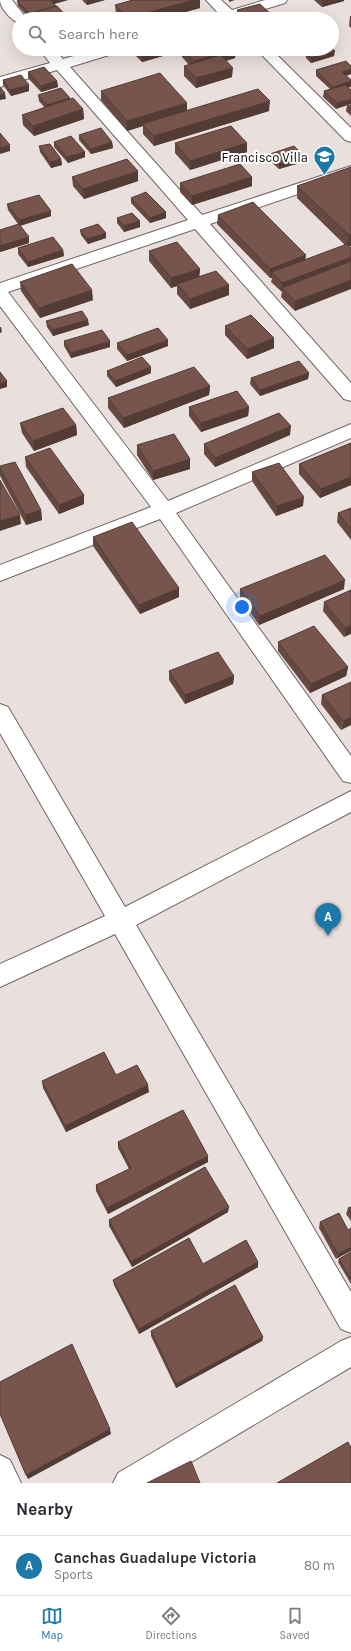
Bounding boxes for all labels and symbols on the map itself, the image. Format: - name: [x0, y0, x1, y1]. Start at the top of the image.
- school or university icon: Francisco Villa: [311, 144, 337, 177]
- place label: Francisco Villa: [222, 150, 308, 165]
- your location: [232, 597, 252, 617]
- pin: A: [315, 903, 341, 936]

